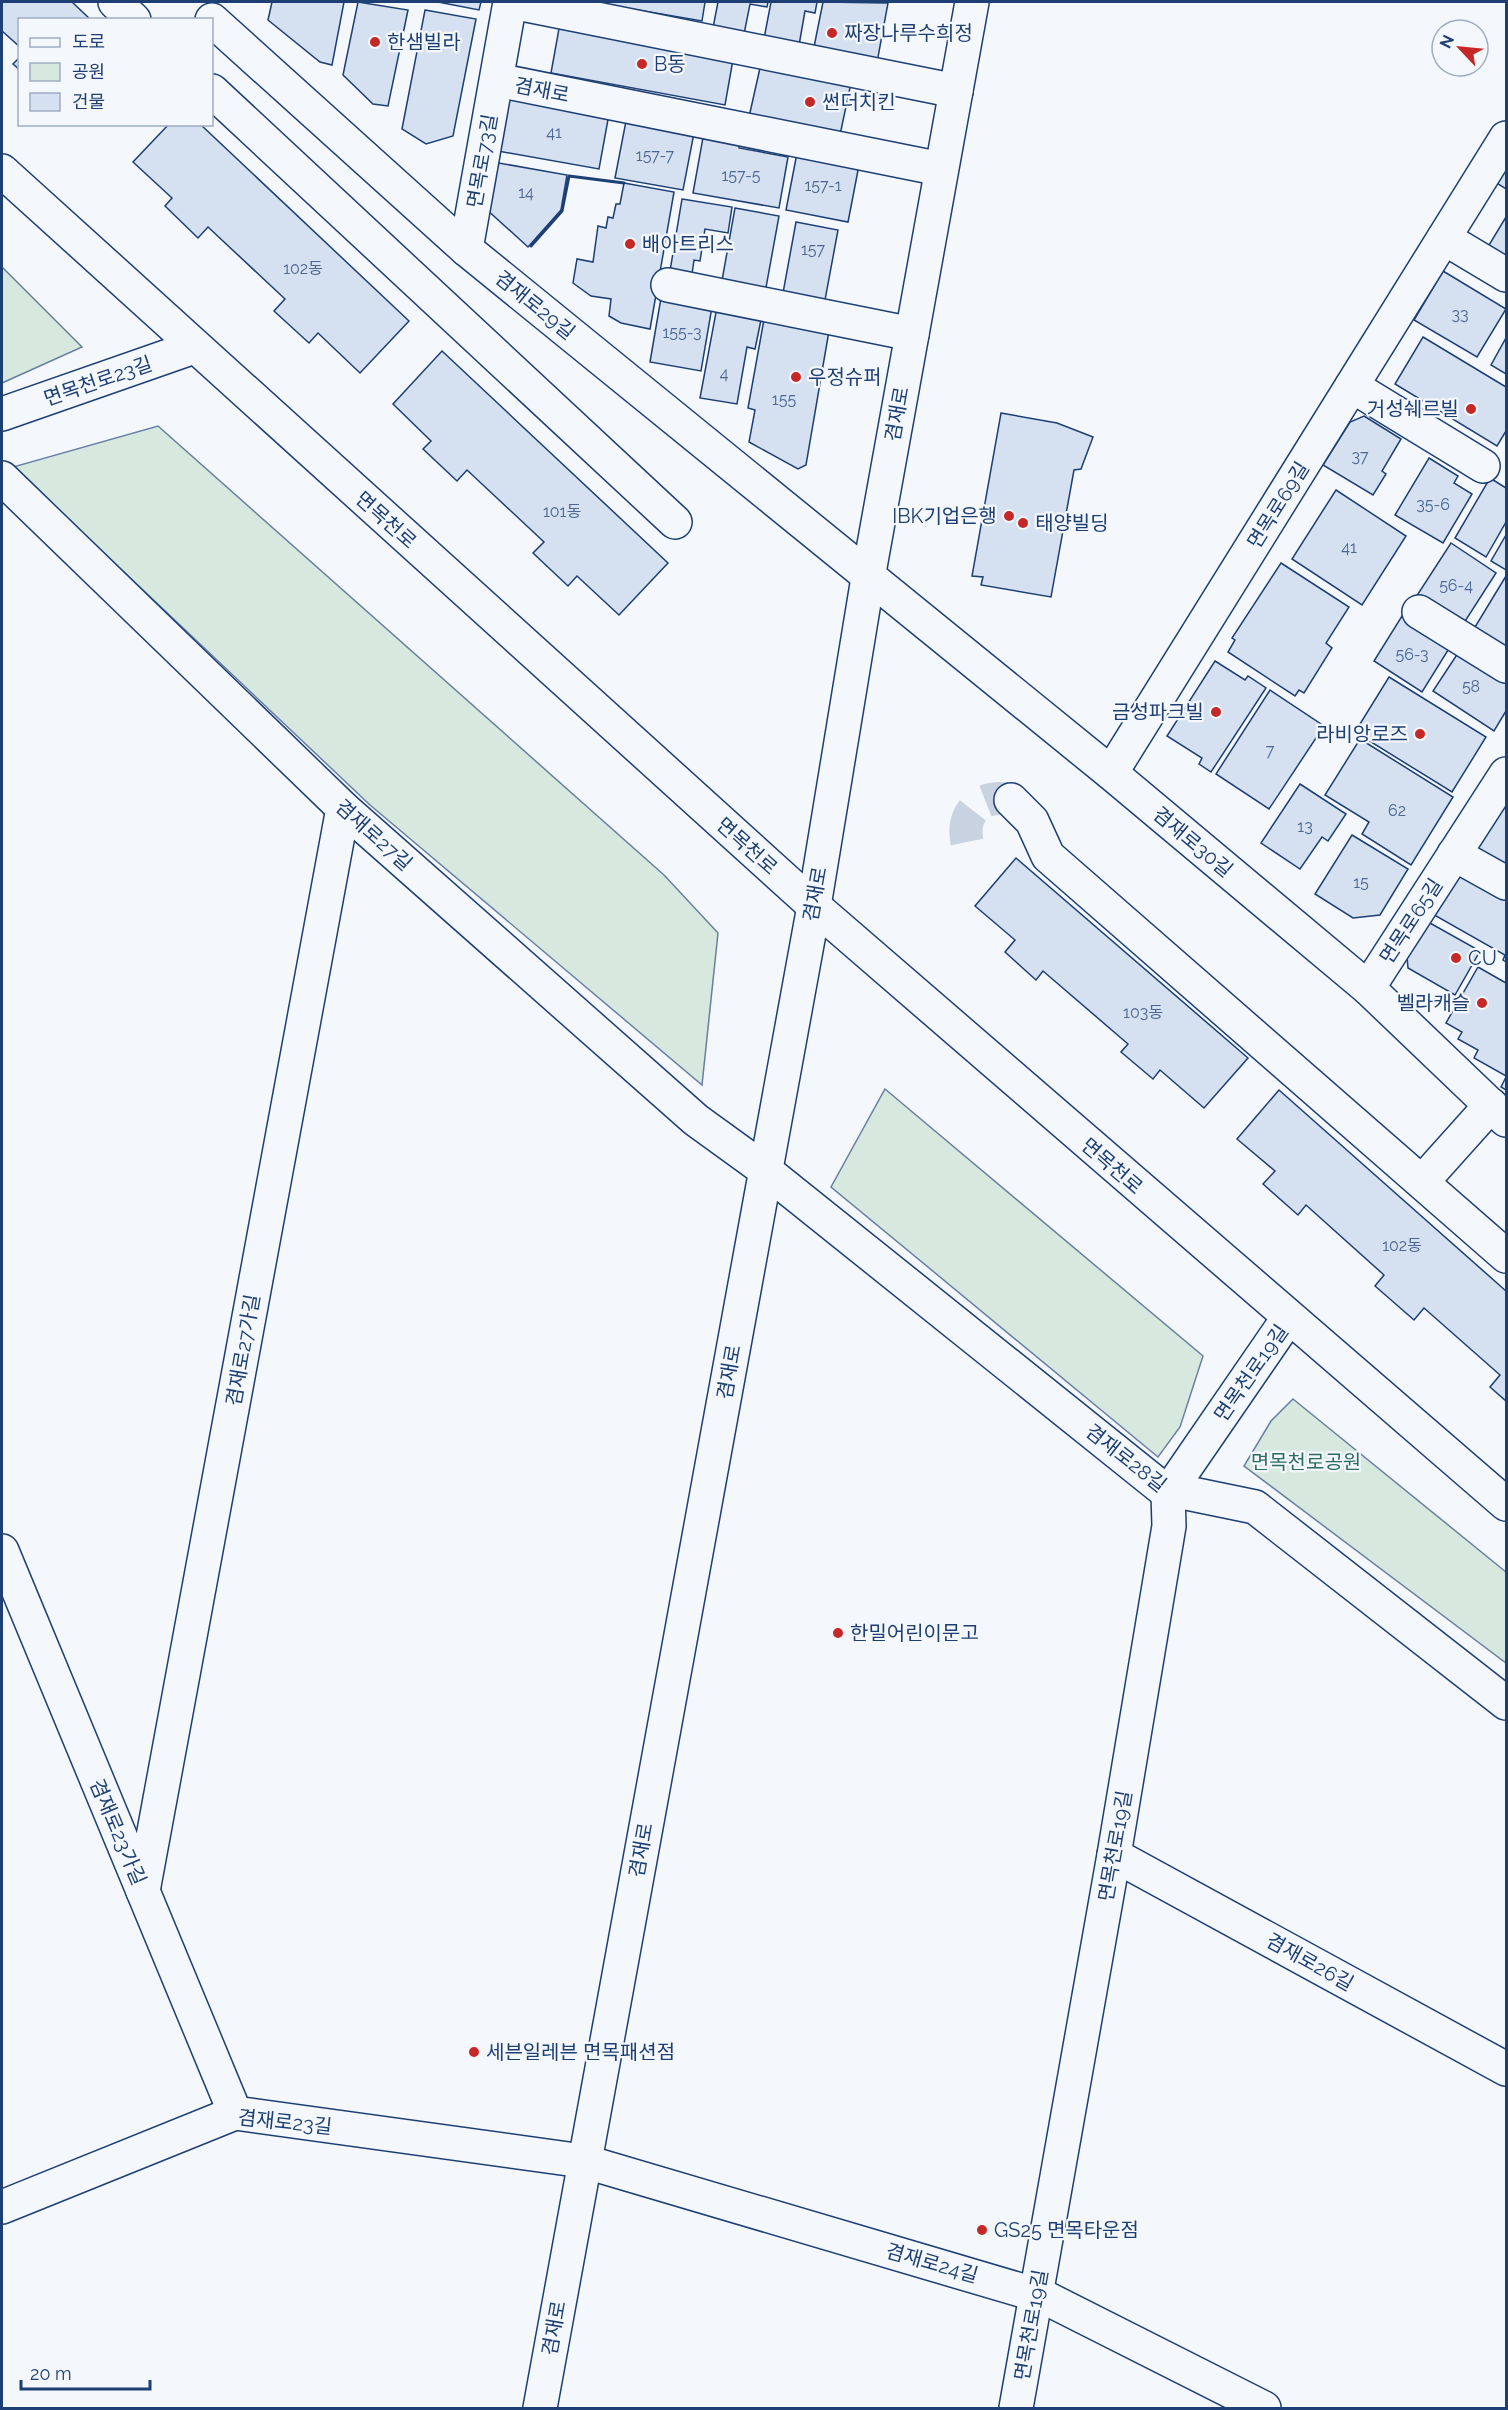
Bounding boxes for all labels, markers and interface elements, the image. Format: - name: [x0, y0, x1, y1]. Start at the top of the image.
- legend: [18, 18, 213, 126]
- north arrow: [1430, 18, 1490, 78]
- place label: 짜장나루수희정: [844, 21, 973, 45]
- marker: 짜장나루수희정: [825, 26, 839, 40]
- place label: 한샘빌라: [387, 30, 461, 54]
- text: 도로: [72, 31, 105, 52]
- text: N: [1436, 32, 1458, 51]
- marker: 한샘빌라: [368, 35, 382, 49]
- place label: B동: [654, 52, 686, 76]
- marker: B동: [635, 57, 649, 71]
- text: 공원: [72, 61, 105, 82]
- street label: 겸재로: [513, 73, 571, 107]
- place label: 썬더치킨: [822, 90, 896, 114]
- text: 건물: [72, 91, 105, 112]
- marker: 썬더치킨: [803, 95, 817, 109]
- street label: 면목로73길: [462, 112, 502, 210]
- house number: 41: [546, 123, 562, 142]
- house number: 157-7: [636, 146, 675, 165]
- house number: 157-5: [721, 166, 761, 185]
- house number: 157-1: [804, 176, 842, 195]
- house number: 14: [518, 183, 534, 202]
- place label: 배아트리스: [642, 232, 734, 256]
- marker: 배아트리스: [623, 237, 637, 251]
- house number: 157: [801, 240, 825, 259]
- house number: 102동: [283, 259, 323, 278]
- street label: 겸재로29길: [490, 266, 580, 344]
- house number: 33: [1451, 305, 1469, 324]
- house number: 155-3: [663, 323, 701, 342]
- street label: 면목천로23길: [41, 351, 155, 411]
- house number: 4: [720, 364, 729, 383]
- place label: 우정슈퍼: [808, 365, 882, 389]
- marker: 우정슈퍼: [789, 370, 803, 384]
- street label: 겸재로: [880, 385, 914, 443]
- house number: 155: [772, 390, 796, 409]
- place label: 거성쉐르빌: [1367, 397, 1459, 421]
- marker: 거성쉐르빌: [1464, 402, 1478, 416]
- house number: 37: [1351, 447, 1369, 466]
- street label: 면목로69길: [1242, 457, 1314, 553]
- street label: 면목천로: [351, 486, 421, 554]
- house number: 35-6: [1416, 495, 1450, 514]
- house number: 101동: [543, 502, 581, 521]
- place label: IBK기업은행: [892, 504, 997, 528]
- marker: IBK기업은행: [1002, 509, 1016, 523]
- place label: 태양빌딩: [1035, 511, 1109, 535]
- marker: 태양빌딩: [1016, 516, 1030, 530]
- house number: 41: [1341, 538, 1357, 557]
- house number: 56-4: [1439, 576, 1473, 595]
- house number: 56-3: [1395, 645, 1429, 664]
- house number: 58: [1462, 677, 1480, 696]
- place label: 금성파크빌: [1112, 700, 1204, 724]
- marker: 금성파크빌: [1209, 705, 1223, 719]
- place label: 라비앙로즈: [1316, 722, 1408, 746]
- marker: 라비앙로즈: [1413, 727, 1427, 741]
- house number: 7: [1266, 741, 1275, 760]
- street label: 겸재로27길: [331, 794, 417, 876]
- house number: 62: [1388, 801, 1406, 820]
- street label: 겸재로30길: [1148, 802, 1238, 882]
- street label: 면목천로: [712, 812, 782, 880]
- house number: 13: [1297, 817, 1313, 836]
- street label: 겸재로: [798, 865, 832, 923]
- house number: 15: [1353, 873, 1369, 892]
- street label: 면목로65길: [1375, 874, 1447, 968]
- place label: CU: [1468, 946, 1497, 970]
- marker: CU: [1449, 951, 1463, 965]
- place label: 벨라캐슬: [1396, 991, 1470, 1015]
- marker: 벨라캐슬: [1475, 996, 1489, 1010]
- house number: 103동: [1123, 1003, 1163, 1022]
- street label: 면목천로: [1076, 1133, 1148, 1199]
- house number: 102동: [1382, 1236, 1422, 1255]
- street label: 겸재로27가길: [221, 1292, 265, 1408]
- street label: 면목천로19길: [1209, 1320, 1293, 1426]
- street label: 겸재로: [712, 1343, 746, 1401]
- street label: 겸재로28길: [1081, 1419, 1171, 1497]
- park label: 면목천로공원: [1251, 1450, 1361, 1474]
- place label: 한밀어린이문고: [850, 1621, 979, 1645]
- marker: 한밀어린이문고: [831, 1626, 845, 1640]
- street label: 겸재로23가길: [85, 1775, 151, 1889]
- street label: 면목천로19길: [1093, 1789, 1137, 1903]
- street label: 겸재로: [624, 1821, 658, 1879]
- street label: 겸재로26길: [1262, 1928, 1358, 1996]
- place label: 세븐일레븐 면목패션점: [486, 2040, 675, 2064]
- marker: 세븐일레븐 면목패션점: [467, 2045, 481, 2059]
- street label: 겸재로23길: [237, 2105, 333, 2139]
- place label: GS25 면목타운점: [994, 2218, 1139, 2242]
- marker: GS25 면목타운점: [975, 2223, 989, 2237]
- street label: 겸재로24길: [883, 2238, 981, 2288]
- street label: 면목천로19길: [1009, 2268, 1053, 2382]
- street label: 겸재로: [537, 2299, 571, 2357]
- scale bar: [21, 2353, 150, 2391]
- text: 20 m: [30, 2363, 72, 2384]

